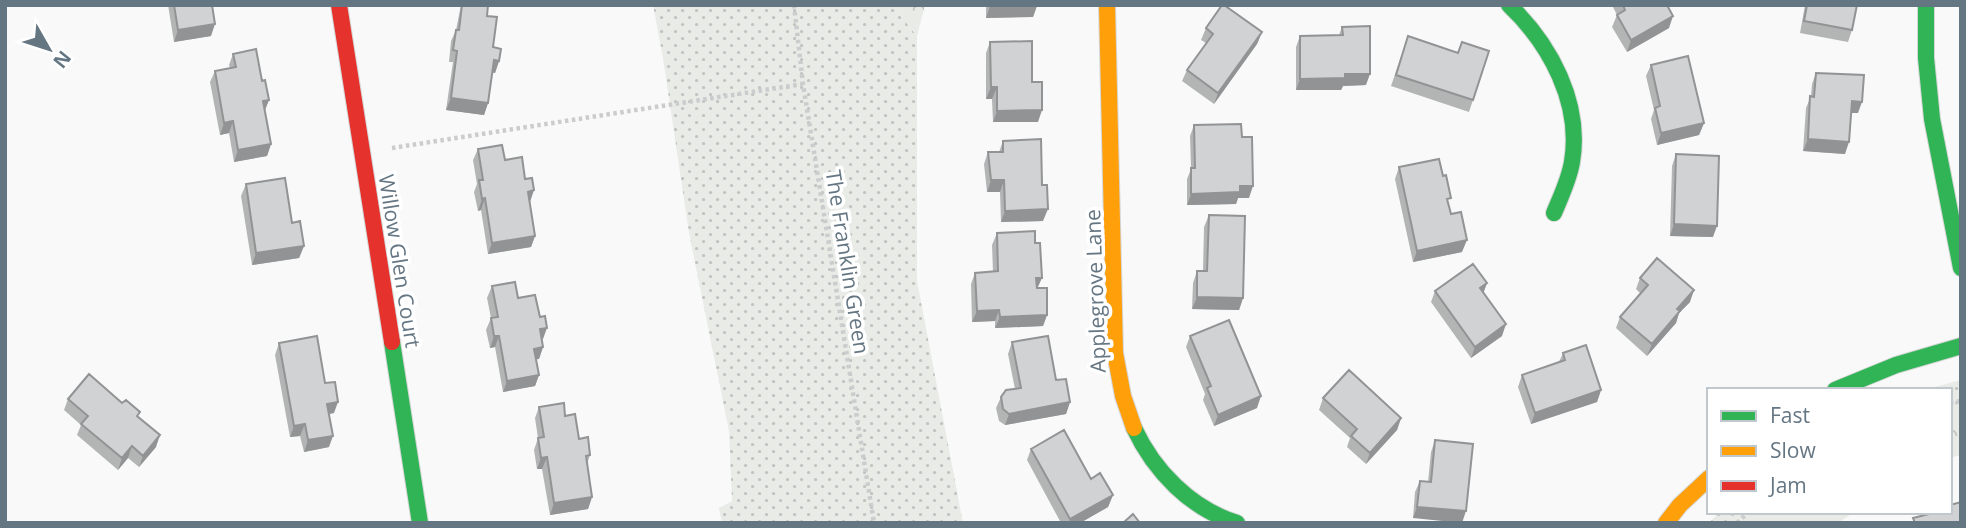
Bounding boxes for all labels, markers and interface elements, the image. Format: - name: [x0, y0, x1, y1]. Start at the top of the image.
- north arrow: [14, 14, 84, 84]
- text: N: [47, 46, 77, 74]
- street label: The Franklin Green: [820, 168, 876, 356]
- street label: Willow Glen Court: [372, 172, 428, 350]
- street label: Applegrove Lane: [1078, 209, 1112, 373]
- legend: [1707, 388, 1952, 514]
- text: Fast: [1770, 401, 1810, 429]
- text: Slow: [1770, 436, 1816, 464]
- text: Jam: [1768, 471, 1807, 499]

